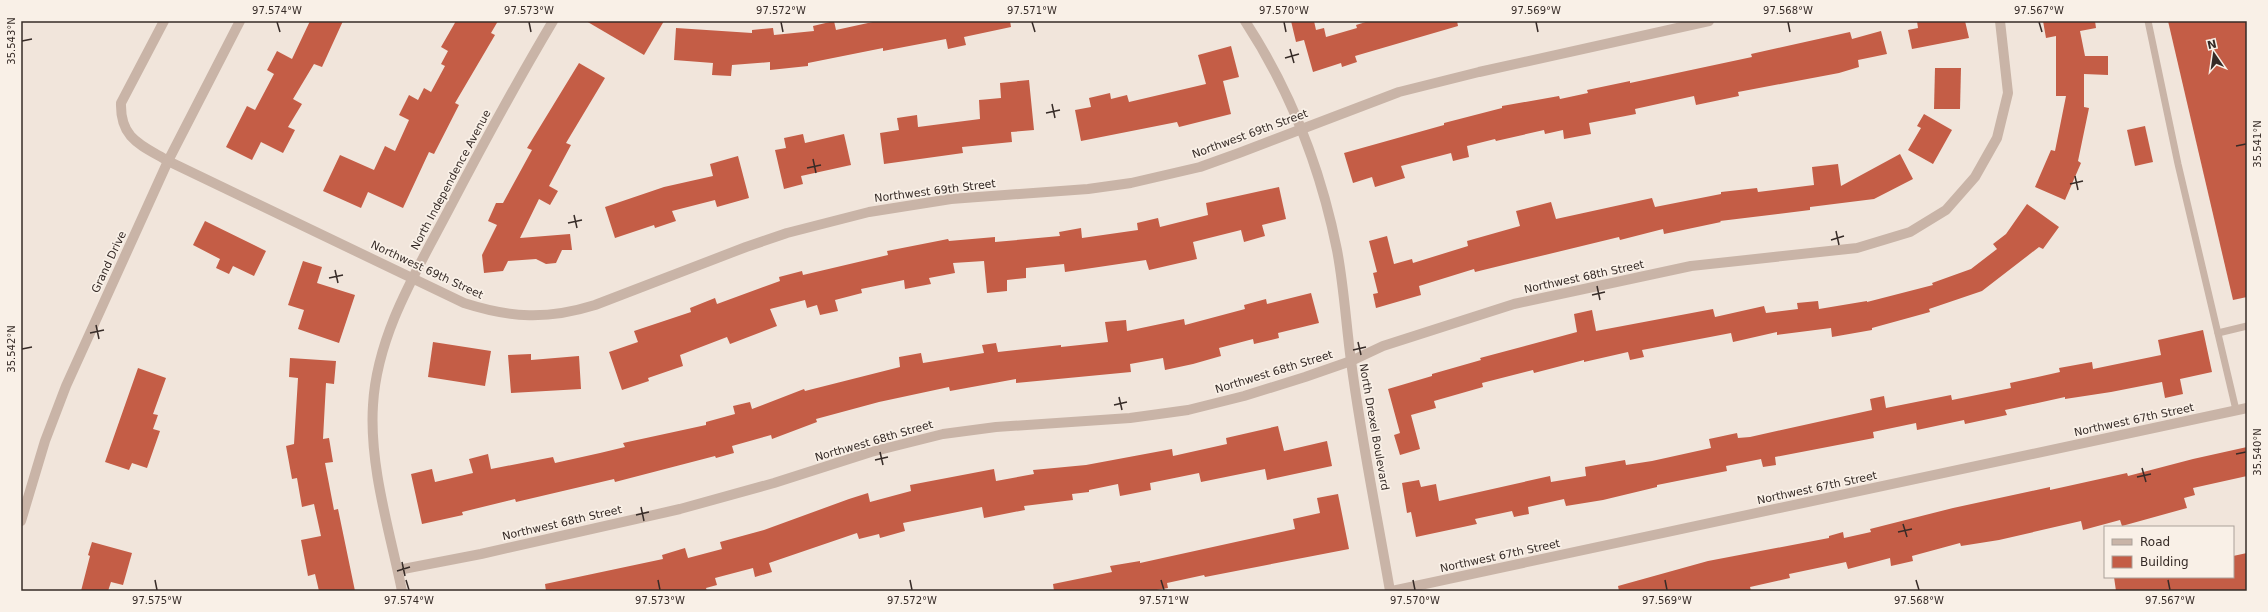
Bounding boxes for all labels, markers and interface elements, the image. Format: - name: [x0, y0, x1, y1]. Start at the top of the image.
- text: 97.574°W: [252, 5, 302, 16]
- text: 97.573°W: [504, 5, 554, 16]
- text: 97.572°W: [756, 5, 806, 16]
- text: 97.571°W: [1007, 5, 1057, 16]
- text: 97.570°W: [1259, 5, 1309, 16]
- text: 97.569°W: [1511, 5, 1561, 16]
- text: 97.568°W: [1763, 5, 1813, 16]
- text: 97.567°W: [2014, 5, 2064, 16]
- text: 35.543°N: [6, 17, 17, 65]
- north arrow: [2194, 34, 2234, 74]
- text: N: [2206, 37, 2218, 52]
- street label: Northwest 69th Street: [1190, 107, 1310, 161]
- street label: North Independence Avenue: [408, 108, 494, 252]
- text: 35.541°N: [2252, 120, 2263, 168]
- street label: Northwest 69th Street: [874, 177, 997, 205]
- street label: Grand Drive: [89, 229, 129, 295]
- street label: Northwest 69th Street: [369, 238, 486, 302]
- street label: Northwest 68th Street: [1523, 258, 1646, 296]
- text: 35.542°N: [6, 325, 17, 373]
- street label: Northwest 68th Street: [1214, 348, 1335, 396]
- street label: North Drexel Boulevard: [1356, 362, 1392, 492]
- street label: Northwest 67th Street: [2073, 401, 2196, 439]
- street label: Northwest 68th Street: [813, 418, 935, 464]
- text: 35.540°N: [2252, 428, 2263, 476]
- street label: Northwest 67th Street: [1756, 469, 1879, 507]
- street label: Northwest 68th Street: [501, 503, 624, 543]
- legend: [2104, 526, 2234, 578]
- text: Road: [2140, 535, 2170, 549]
- street label: Northwest 67th Street: [1439, 537, 1562, 575]
- text: Building: [2140, 555, 2189, 569]
- text: 97.575°W: [132, 595, 182, 606]
- text: 97.574°W: [384, 595, 434, 606]
- text: 97.573°W: [635, 595, 685, 606]
- text: 97.572°W: [887, 595, 937, 606]
- text: 97.571°W: [1139, 595, 1189, 606]
- text: 97.570°W: [1390, 595, 1440, 606]
- text: 97.569°W: [1642, 595, 1692, 606]
- text: 97.568°W: [1894, 595, 1944, 606]
- text: 97.567°W: [2145, 595, 2195, 606]

